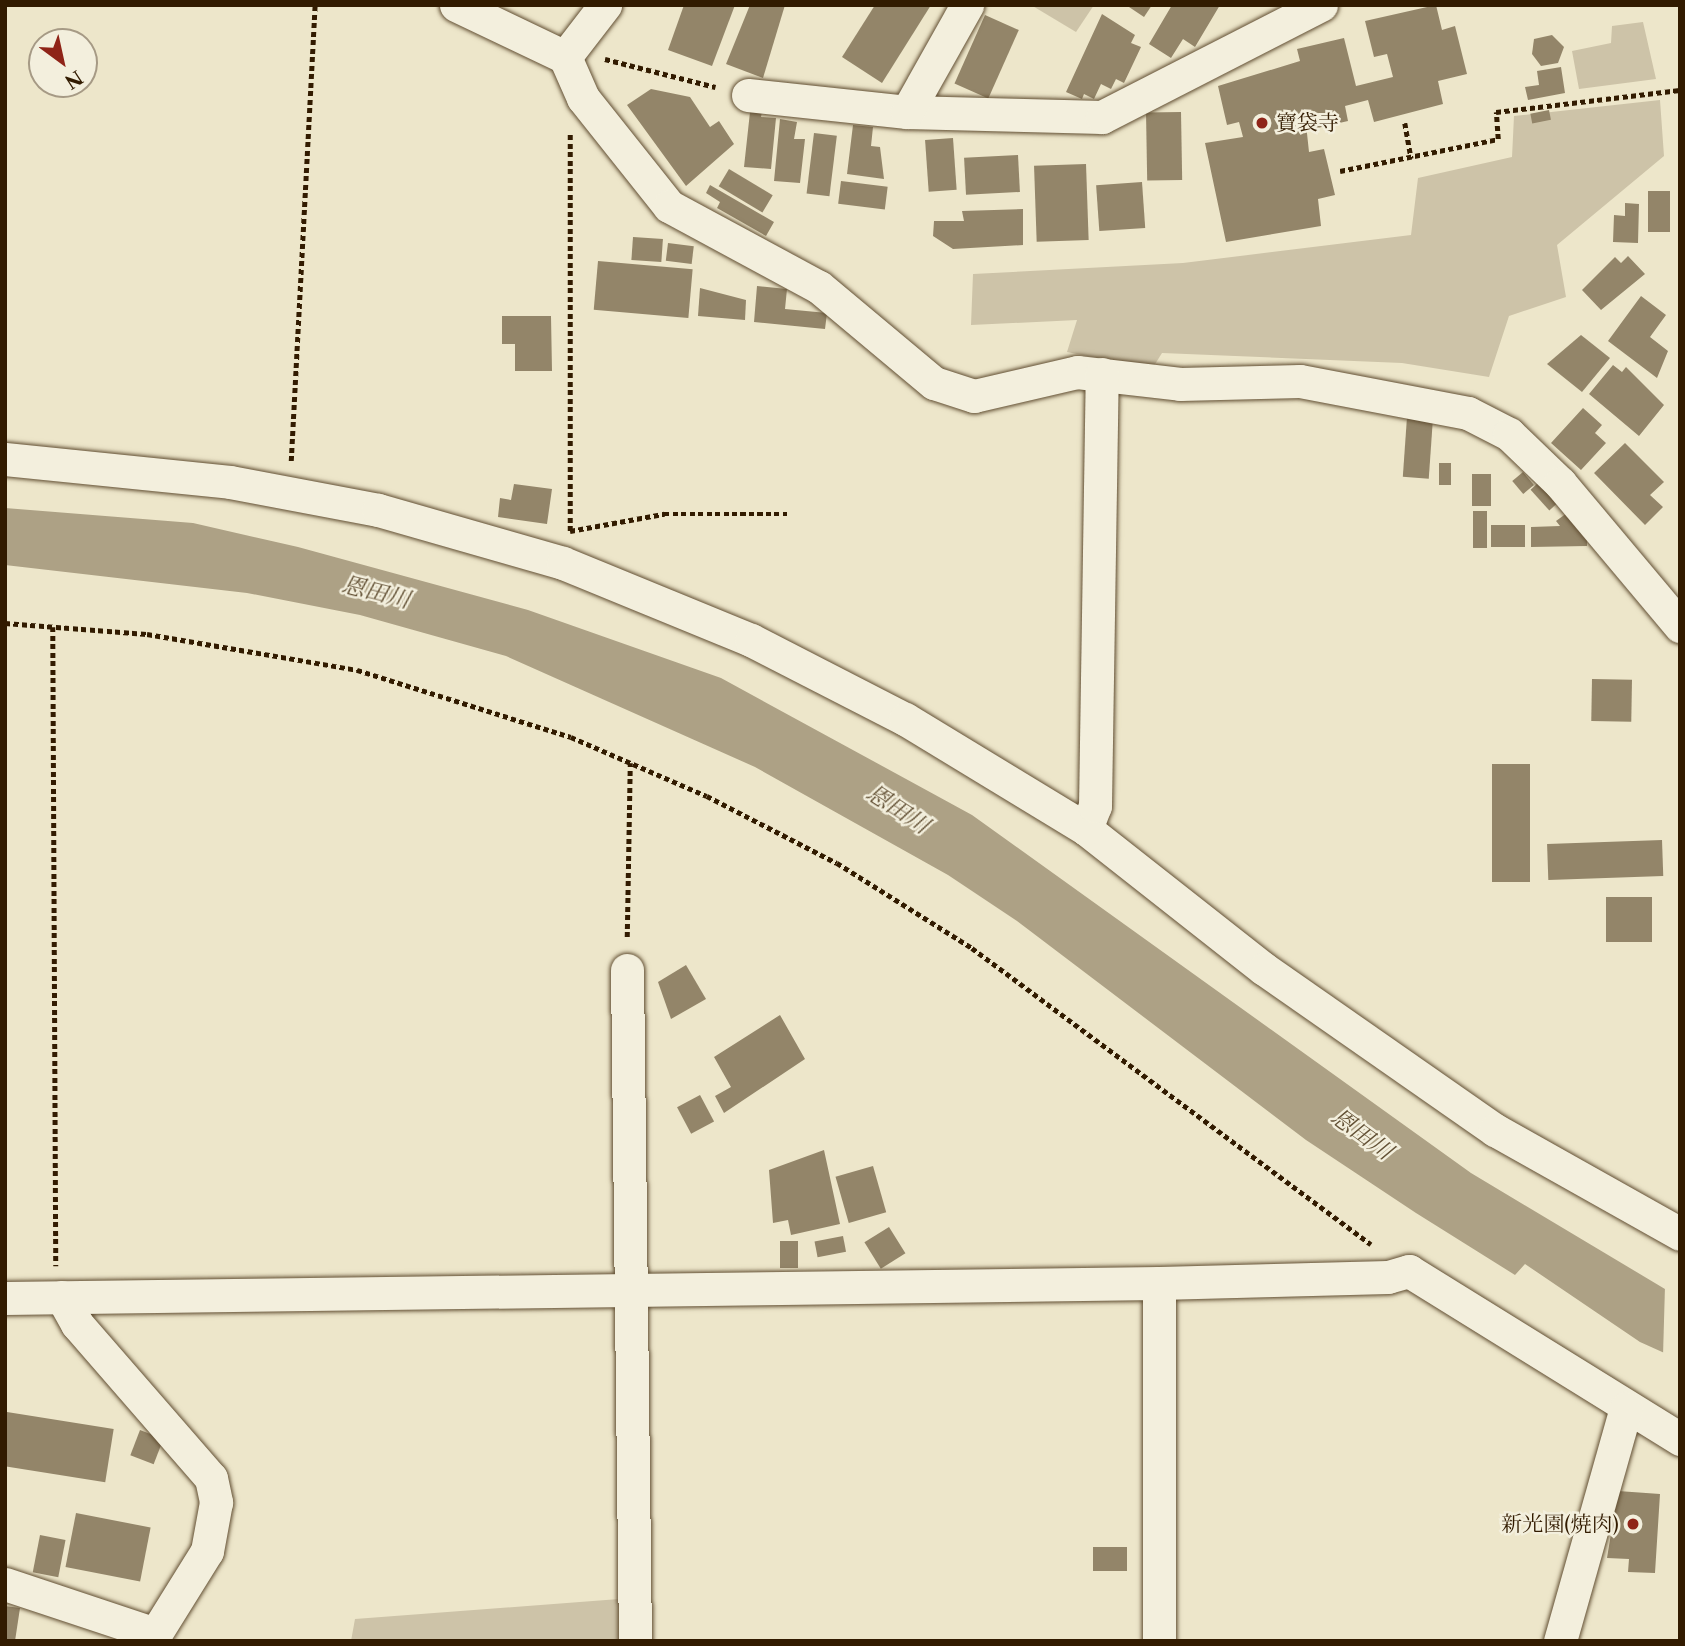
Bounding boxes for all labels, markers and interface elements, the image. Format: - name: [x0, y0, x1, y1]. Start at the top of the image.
- north arrow: [28, 28, 98, 98]
- text: N: [60, 65, 87, 93]
- place label: 寶袋寺: [1276, 110, 1339, 136]
- marker: 寶袋寺: [1254, 115, 1270, 131]
- water label: 恩田川: [339, 570, 413, 614]
- water label: 恩田川: [862, 779, 934, 839]
- water label: 恩田川: [1326, 1103, 1398, 1165]
- place label: 新光園(焼肉): [1501, 1511, 1619, 1537]
- marker: 新光園(焼肉): [1625, 1516, 1641, 1532]

